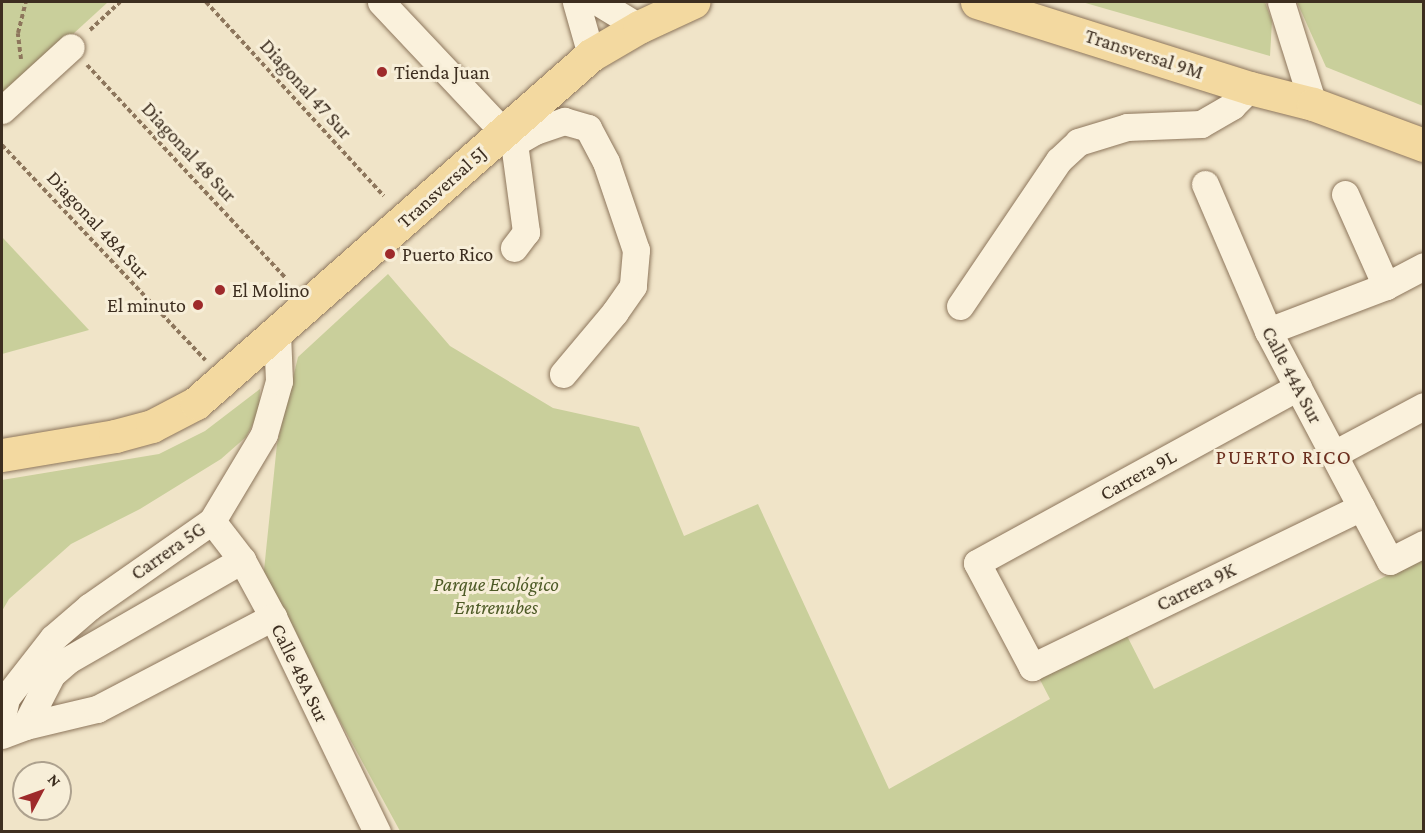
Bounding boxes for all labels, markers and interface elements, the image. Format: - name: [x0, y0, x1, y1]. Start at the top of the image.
- street label: Transversal 9M: [1082, 24, 1206, 84]
- street label: Diagonal 47 Sur: [255, 34, 357, 144]
- place label: Tienda Juan: [394, 60, 490, 84]
- marker: Tienda Juan: [375, 65, 389, 79]
- street label: Diagonal 48 Sur: [137, 97, 241, 207]
- street label: Transversal 5J: [392, 141, 492, 233]
- street label: Diagonal 48A Sur: [42, 166, 154, 284]
- place label: Puerto Rico: [402, 242, 493, 266]
- marker: Puerto Rico: [383, 247, 397, 261]
- place label: El Molino: [232, 278, 310, 302]
- marker: El Molino: [213, 283, 227, 297]
- place label: El minuto: [107, 293, 186, 317]
- marker: El minuto: [191, 298, 205, 312]
- street label: Calle 44A Sur: [1256, 322, 1328, 428]
- street label: Carrera 9L: [1096, 444, 1180, 506]
- district label: PUERTO RICO: [1216, 444, 1352, 470]
- street label: Carrera 5G: [126, 517, 210, 585]
- street label: Carrera 9K: [1153, 558, 1239, 616]
- park label: Parque Ecológico Entrenubes: [433, 573, 559, 620]
- street label: Calle 48A Sur: [266, 620, 334, 726]
- north arrow: [12, 761, 72, 821]
- text: N: [44, 770, 64, 790]

